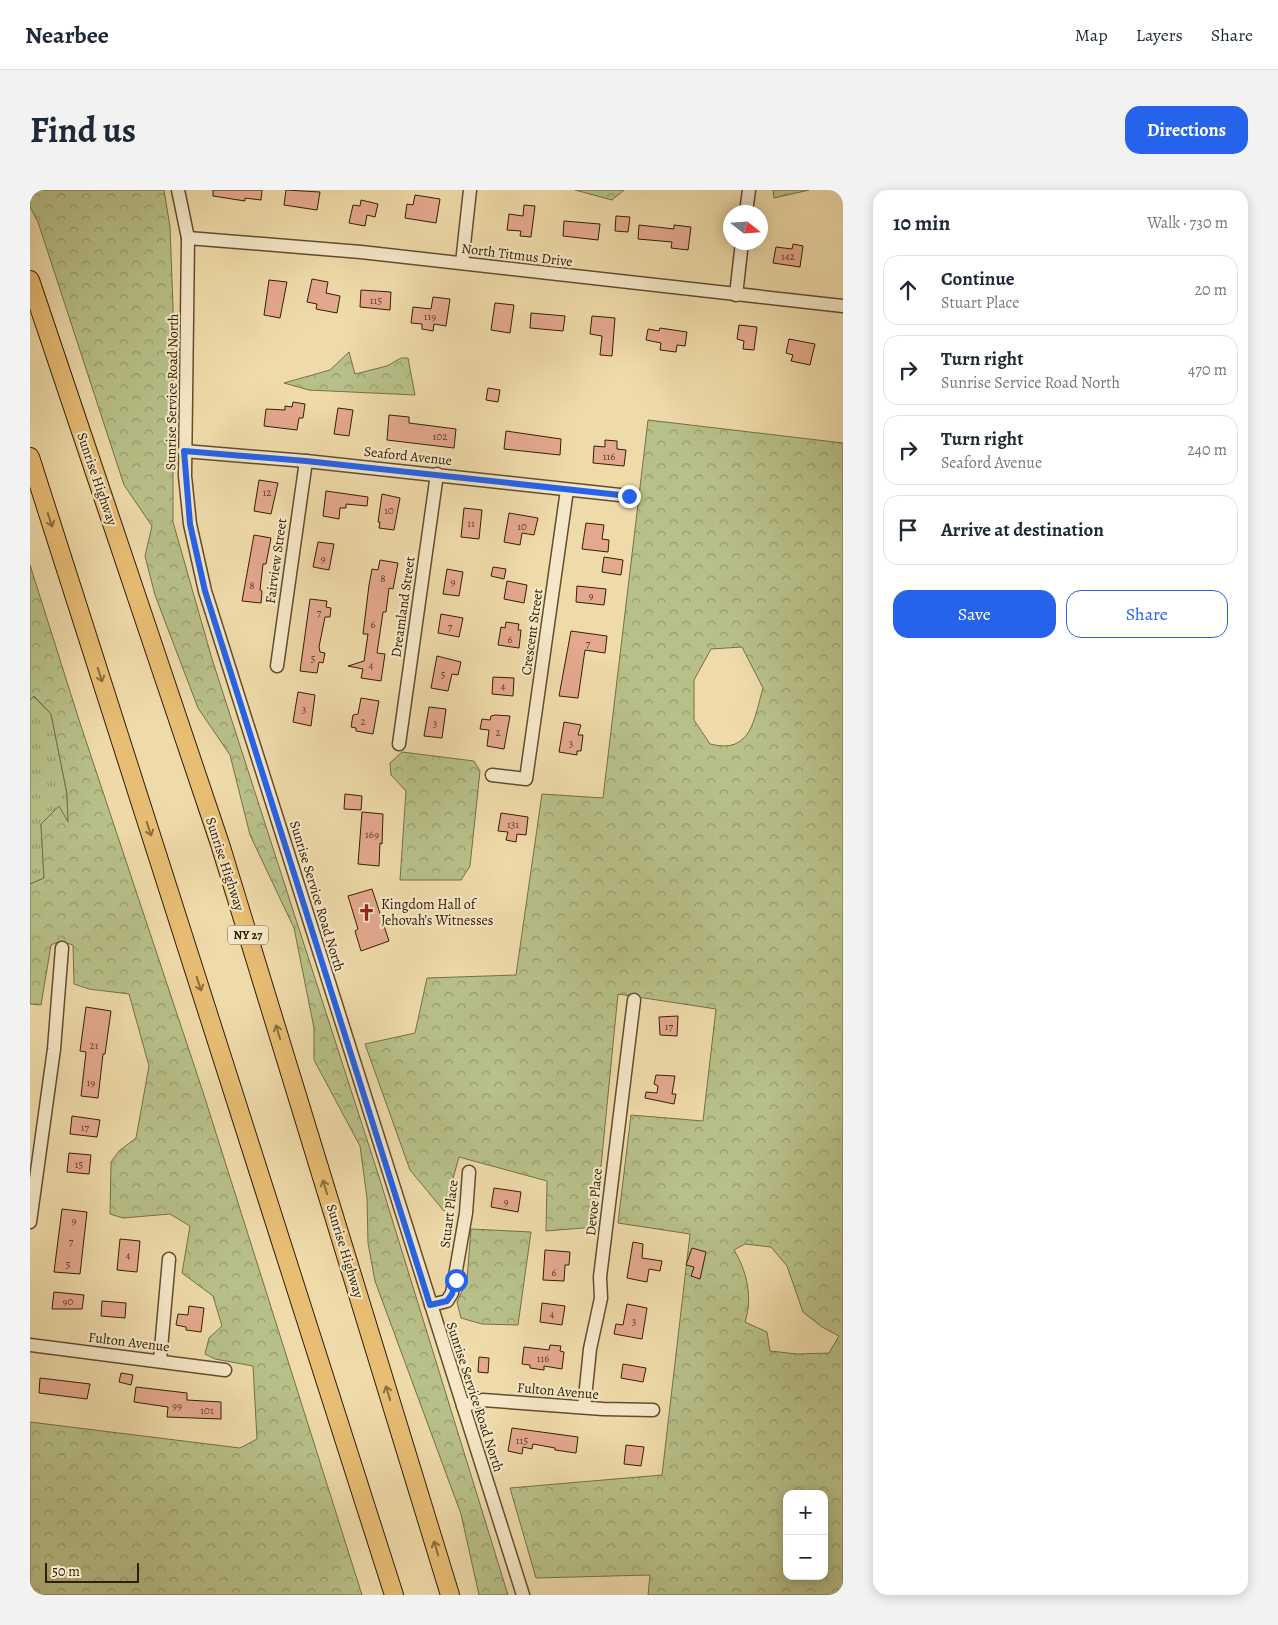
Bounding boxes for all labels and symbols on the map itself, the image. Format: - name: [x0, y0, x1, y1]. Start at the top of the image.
- north arrow: [723, 205, 768, 250]
- street label: North Titmus Drive: [460, 239, 574, 271]
- house number: 142: [781, 249, 795, 264]
- house number: 115: [370, 293, 382, 308]
- house number: 119: [424, 309, 436, 324]
- street label: Sunrise Service Road North: [161, 313, 183, 471]
- house number: 102: [433, 429, 447, 444]
- street label: Sunrise Highway: [72, 430, 122, 529]
- street label: Seaford Avenue: [363, 442, 453, 470]
- house number: 116: [603, 449, 615, 464]
- house number: 12: [263, 485, 272, 500]
- route end: [618, 485, 641, 508]
- house number: 10: [384, 503, 394, 518]
- one-way arrow: [46, 512, 56, 528]
- house number: 11: [467, 516, 475, 531]
- street label: Fairview Street: [261, 517, 291, 605]
- house number: 10: [517, 519, 527, 534]
- house number: 9: [320, 551, 326, 566]
- street label: Dreamland Street: [387, 555, 420, 659]
- house number: 8: [380, 571, 386, 586]
- house number: 9: [450, 574, 456, 589]
- house number: 8: [249, 578, 255, 593]
- street label: Crescent Street: [517, 587, 548, 676]
- house number: 9: [588, 588, 594, 603]
- house number: 7: [317, 605, 322, 620]
- house number: 6: [370, 617, 376, 632]
- house number: 7: [448, 619, 453, 634]
- house number: 6: [507, 632, 513, 647]
- house number: 7: [586, 636, 591, 651]
- house number: 5: [311, 651, 316, 666]
- house number: 4: [369, 658, 374, 673]
- one-way arrow: [95, 666, 105, 682]
- house number: 5: [441, 667, 446, 682]
- house number: 4: [501, 679, 506, 694]
- house number: 3: [302, 702, 306, 717]
- house number: 2: [360, 714, 366, 729]
- house number: 3: [433, 716, 437, 731]
- house number: 2: [495, 725, 501, 740]
- house number: 3: [569, 736, 573, 751]
- street label: Sunrise Highway: [201, 815, 249, 914]
- house number: 131: [507, 817, 519, 832]
- street label: Sunrise Service Road North: [285, 818, 349, 974]
- one-way arrow: [145, 821, 155, 837]
- house number: 169: [365, 827, 379, 842]
- place label: Kingdom Hall of Jehovah’s Witnesses: [381, 895, 493, 930]
- church icon: Kingdom Hall of Jehovah’s Witnesses: [357, 902, 377, 922]
- road number: NY 27: [228, 926, 268, 944]
- one-way arrow: [195, 976, 204, 991]
- house number: 17: [665, 1019, 674, 1034]
- one-way arrow: [272, 1024, 282, 1040]
- house number: 21: [90, 1038, 99, 1053]
- house number: 19: [87, 1075, 95, 1090]
- house number: 17: [81, 1120, 90, 1135]
- house number: 15: [75, 1157, 84, 1172]
- street label: Devoe Place: [581, 1167, 607, 1237]
- street label: Stuart Place: [435, 1179, 463, 1249]
- one-way arrow: [320, 1180, 330, 1196]
- house number: 9: [503, 1194, 509, 1209]
- street label: Sunrise Highway: [322, 1202, 369, 1301]
- house number: 9: [71, 1213, 77, 1228]
- house number: 7: [69, 1234, 74, 1249]
- house number: 4: [126, 1248, 131, 1263]
- house number: 5: [66, 1257, 71, 1272]
- house number: 6: [551, 1265, 557, 1280]
- route start: [445, 1269, 468, 1292]
- house number: 90: [63, 1294, 74, 1309]
- house number: 4: [550, 1307, 555, 1322]
- house number: 3: [632, 1314, 636, 1329]
- street label: Sunrise Service Road North: [442, 1320, 508, 1475]
- street label: Fulton Avenue: [87, 1328, 171, 1356]
- house number: 116: [537, 1351, 549, 1366]
- street label: Fulton Avenue: [516, 1378, 600, 1404]
- one-way arrow: [383, 1385, 393, 1401]
- house number: 99: [172, 1398, 182, 1413]
- house number: 101: [200, 1403, 214, 1418]
- house number: 115: [516, 1433, 528, 1448]
- one-way arrow: [430, 1541, 440, 1557]
- scale bar: [45, 1560, 139, 1583]

